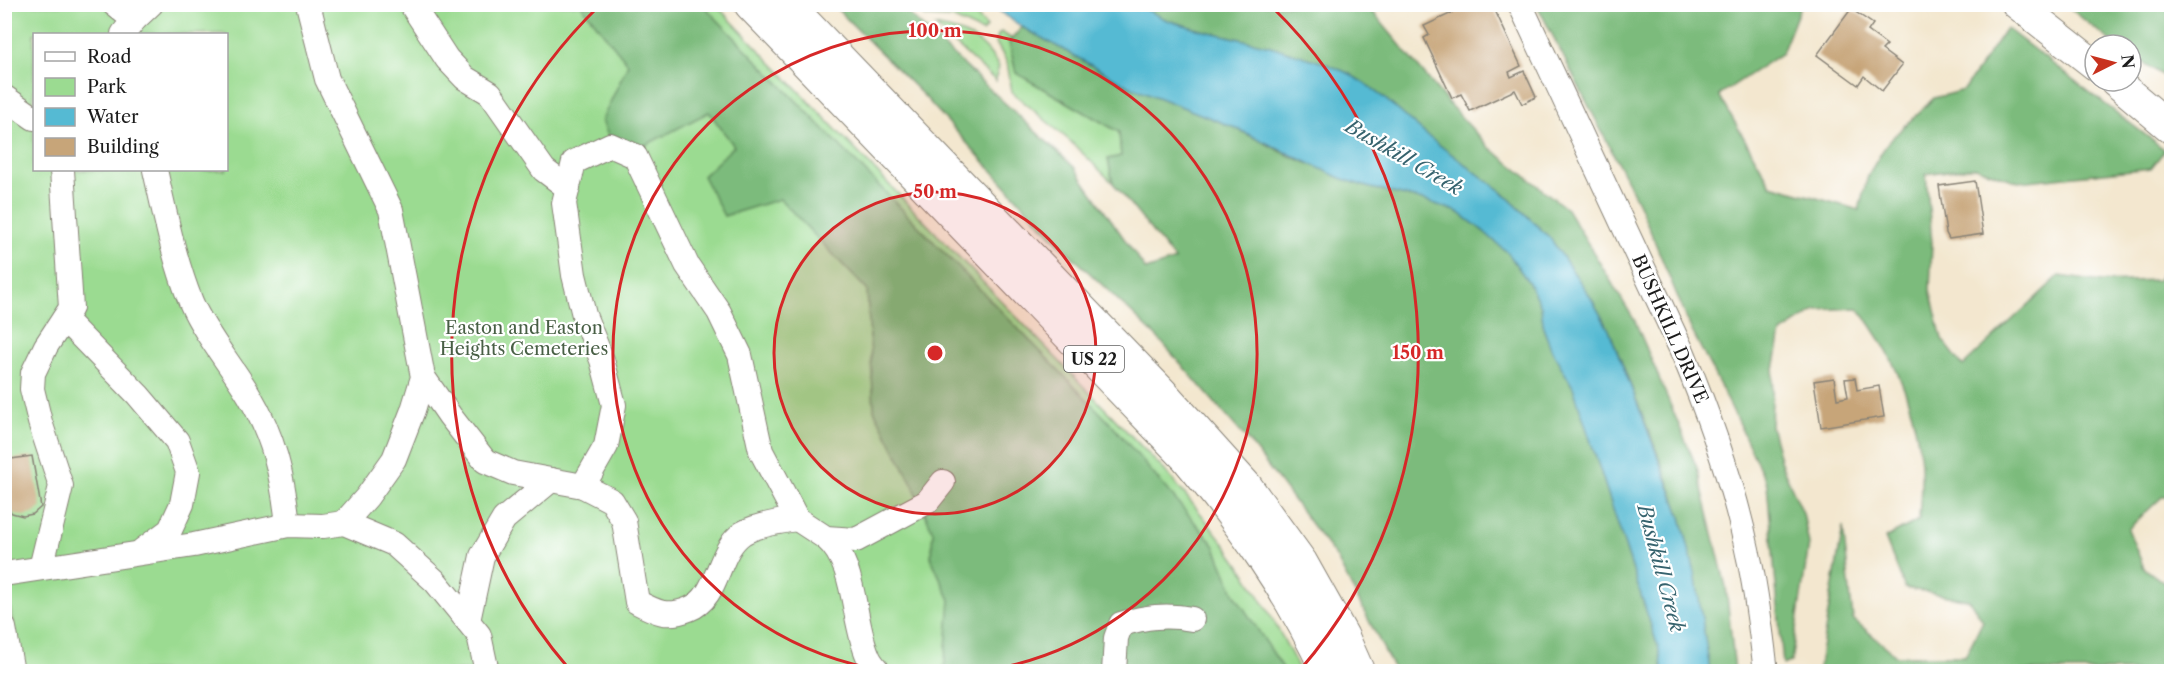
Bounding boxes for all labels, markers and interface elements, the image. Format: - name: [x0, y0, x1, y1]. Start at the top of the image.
- text: 100 m: [908, 20, 962, 42]
- legend: [33, 33, 228, 171]
- north arrow: [2083, 33, 2143, 93]
- text: Road: [87, 46, 132, 68]
- text: N: [2117, 53, 2139, 69]
- text: Park: [87, 76, 128, 98]
- text: Water: [86, 106, 139, 128]
- water label: Bushkill Creek: [1339, 113, 1467, 201]
- text: Building: [87, 136, 159, 158]
- text: 50 m: [913, 181, 957, 203]
- street label: BUSHKILL DRIVE: [1627, 251, 1713, 407]
- park label: Easton and Easton Heights Cemeteries: [440, 317, 608, 360]
- text: 150 m: [1392, 342, 1444, 364]
- centre of rings: [925, 343, 945, 363]
- road number: US 22: [1064, 346, 1124, 372]
- water label: Bushkill Creek: [1632, 500, 1690, 635]

